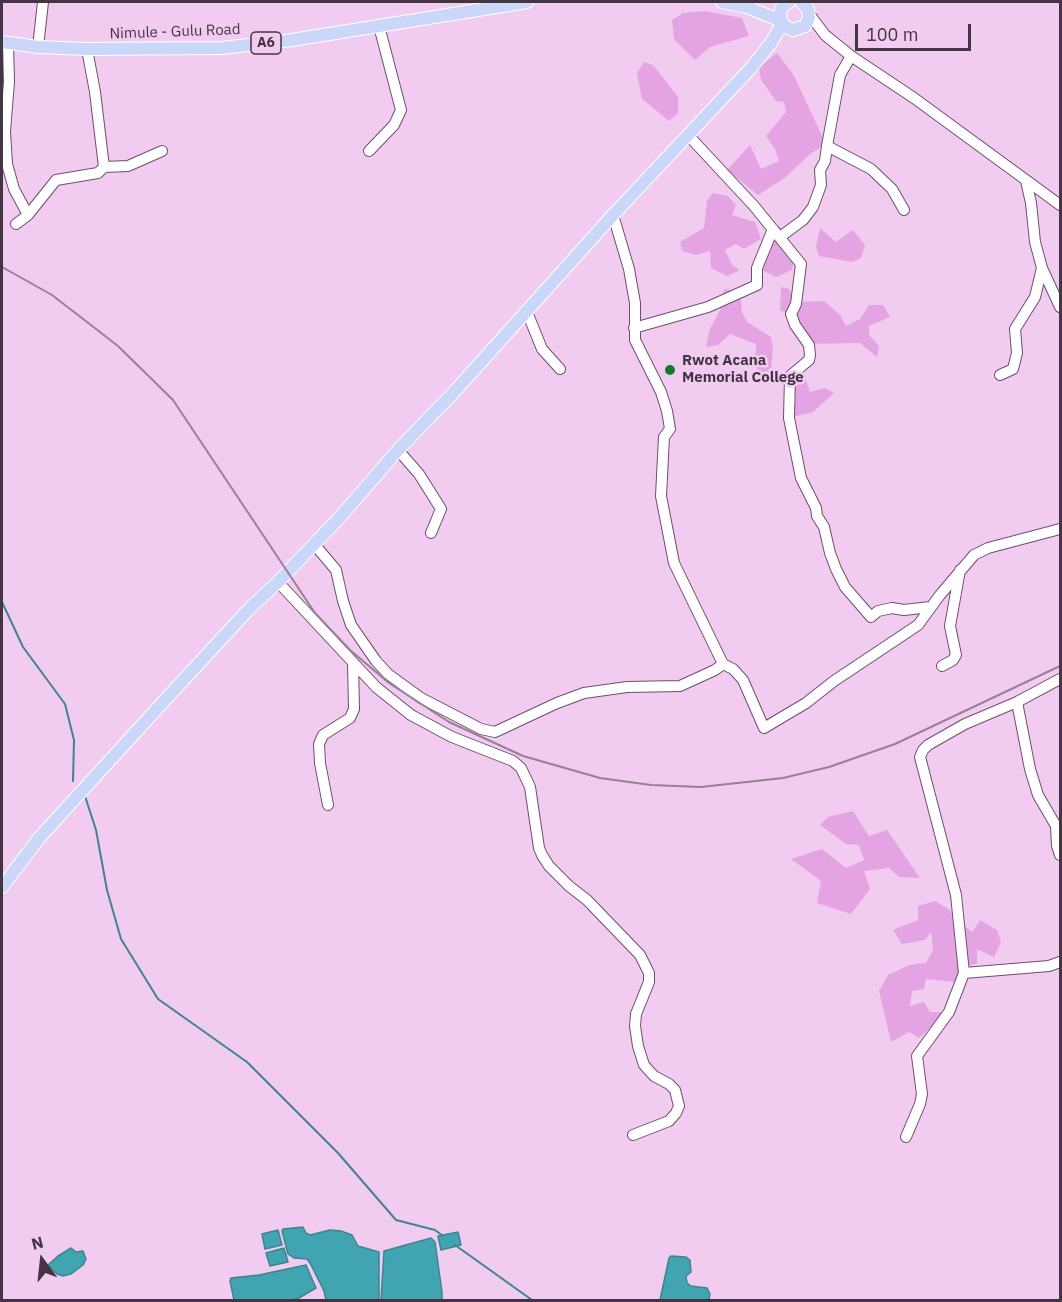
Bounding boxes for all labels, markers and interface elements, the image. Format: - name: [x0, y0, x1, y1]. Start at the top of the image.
- scale bar: [858, 12, 974, 50]
- street label: Nimule - Gulu Road: [109, 21, 241, 43]
- text: 100 m: [866, 23, 918, 46]
- road number: A6: [251, 32, 281, 54]
- place label: Rwot Acana Memorial College: [682, 352, 804, 387]
- marker: Rwot Acana Memorial College: [663, 363, 677, 377]
- north arrow: [12, 1230, 72, 1290]
- text: N: [29, 1231, 46, 1254]

